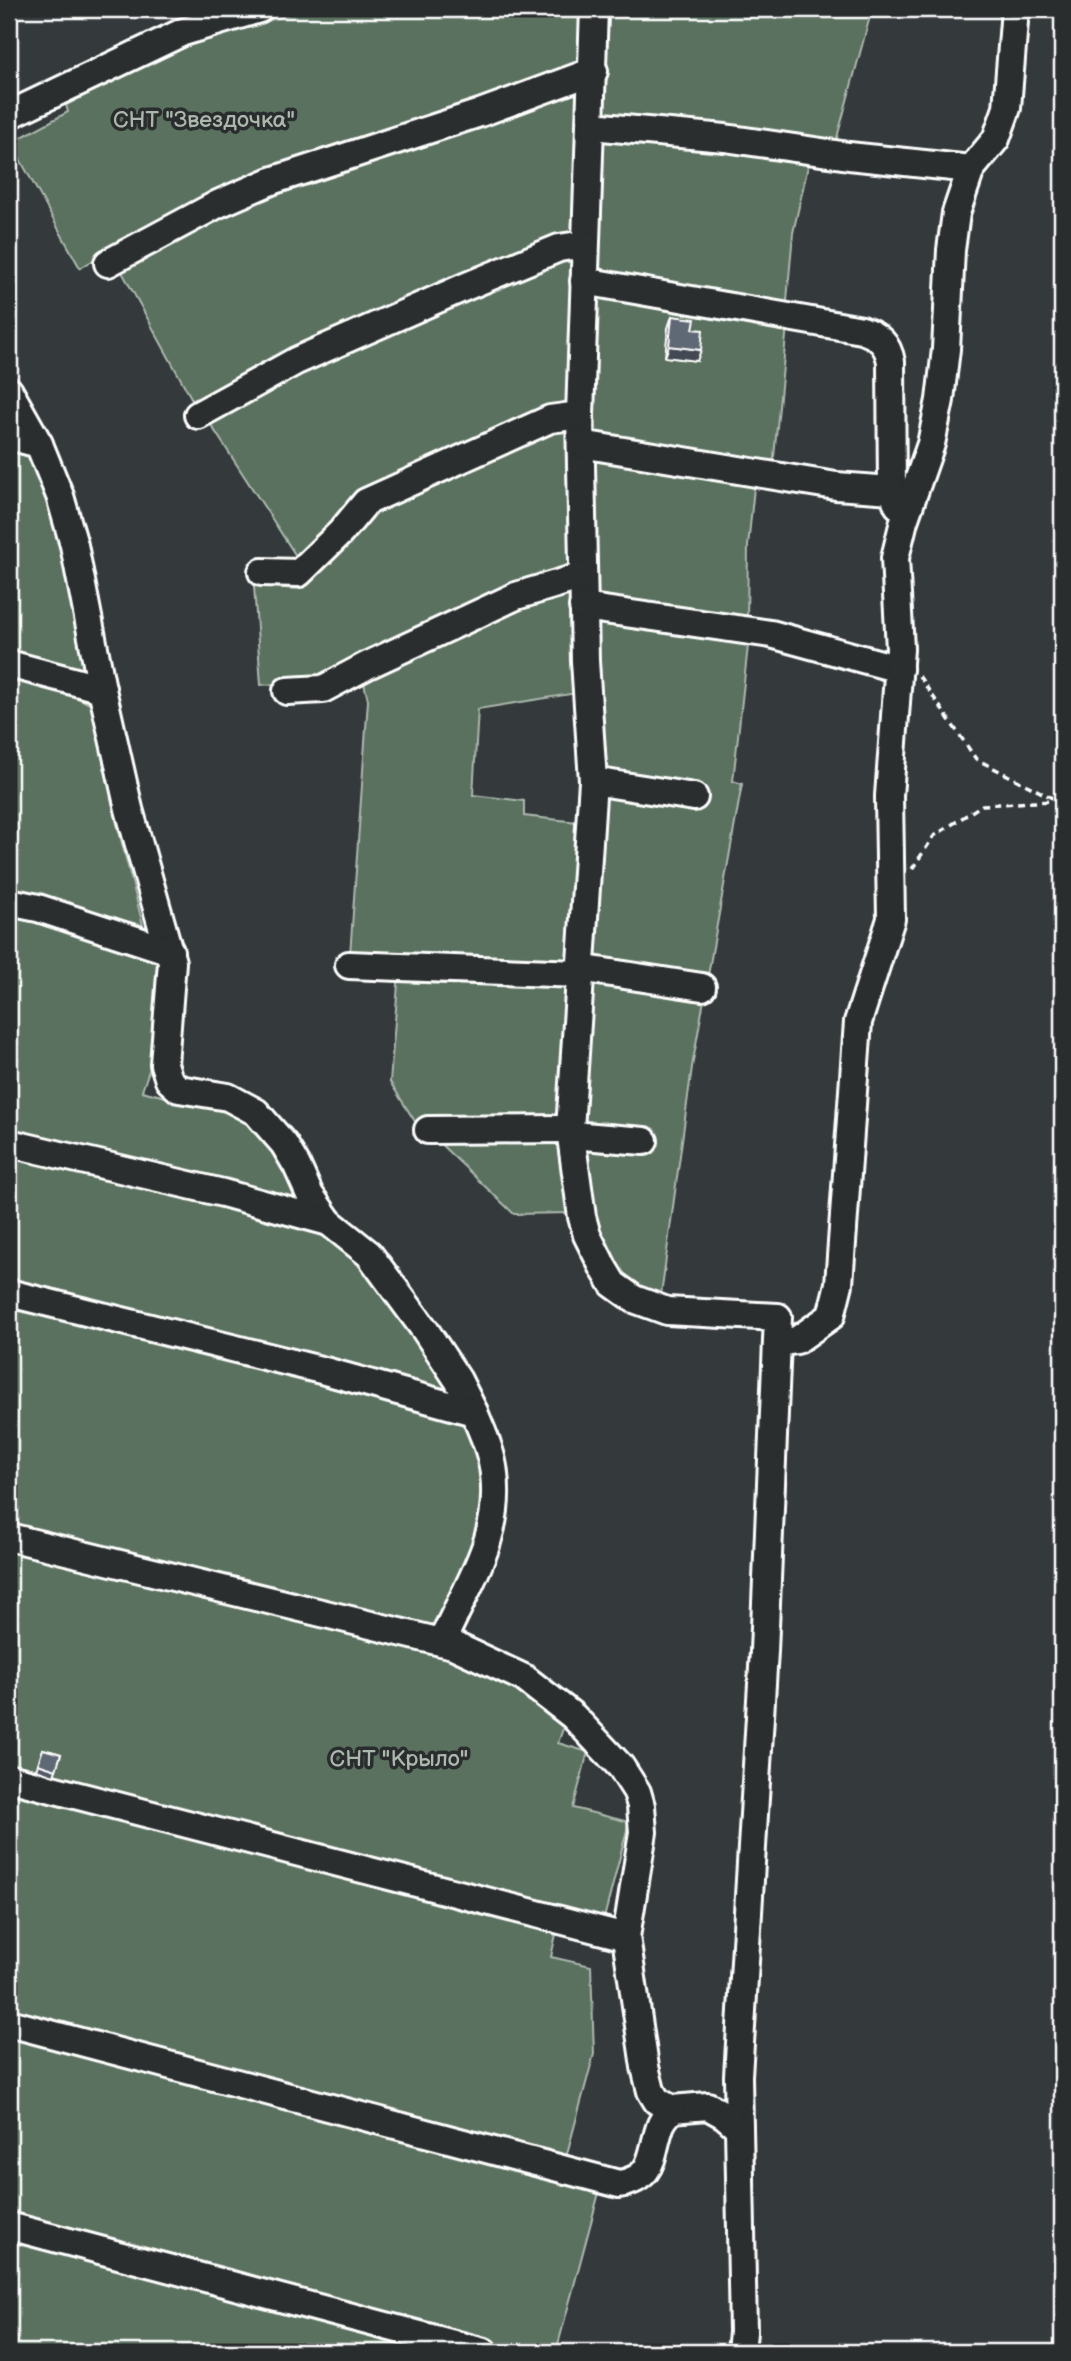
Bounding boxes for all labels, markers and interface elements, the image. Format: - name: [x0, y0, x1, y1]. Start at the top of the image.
- park label: СНТ "Звездочка": [113, 106, 295, 134]
- park label: СНТ "Крыло": [330, 1745, 468, 1773]

